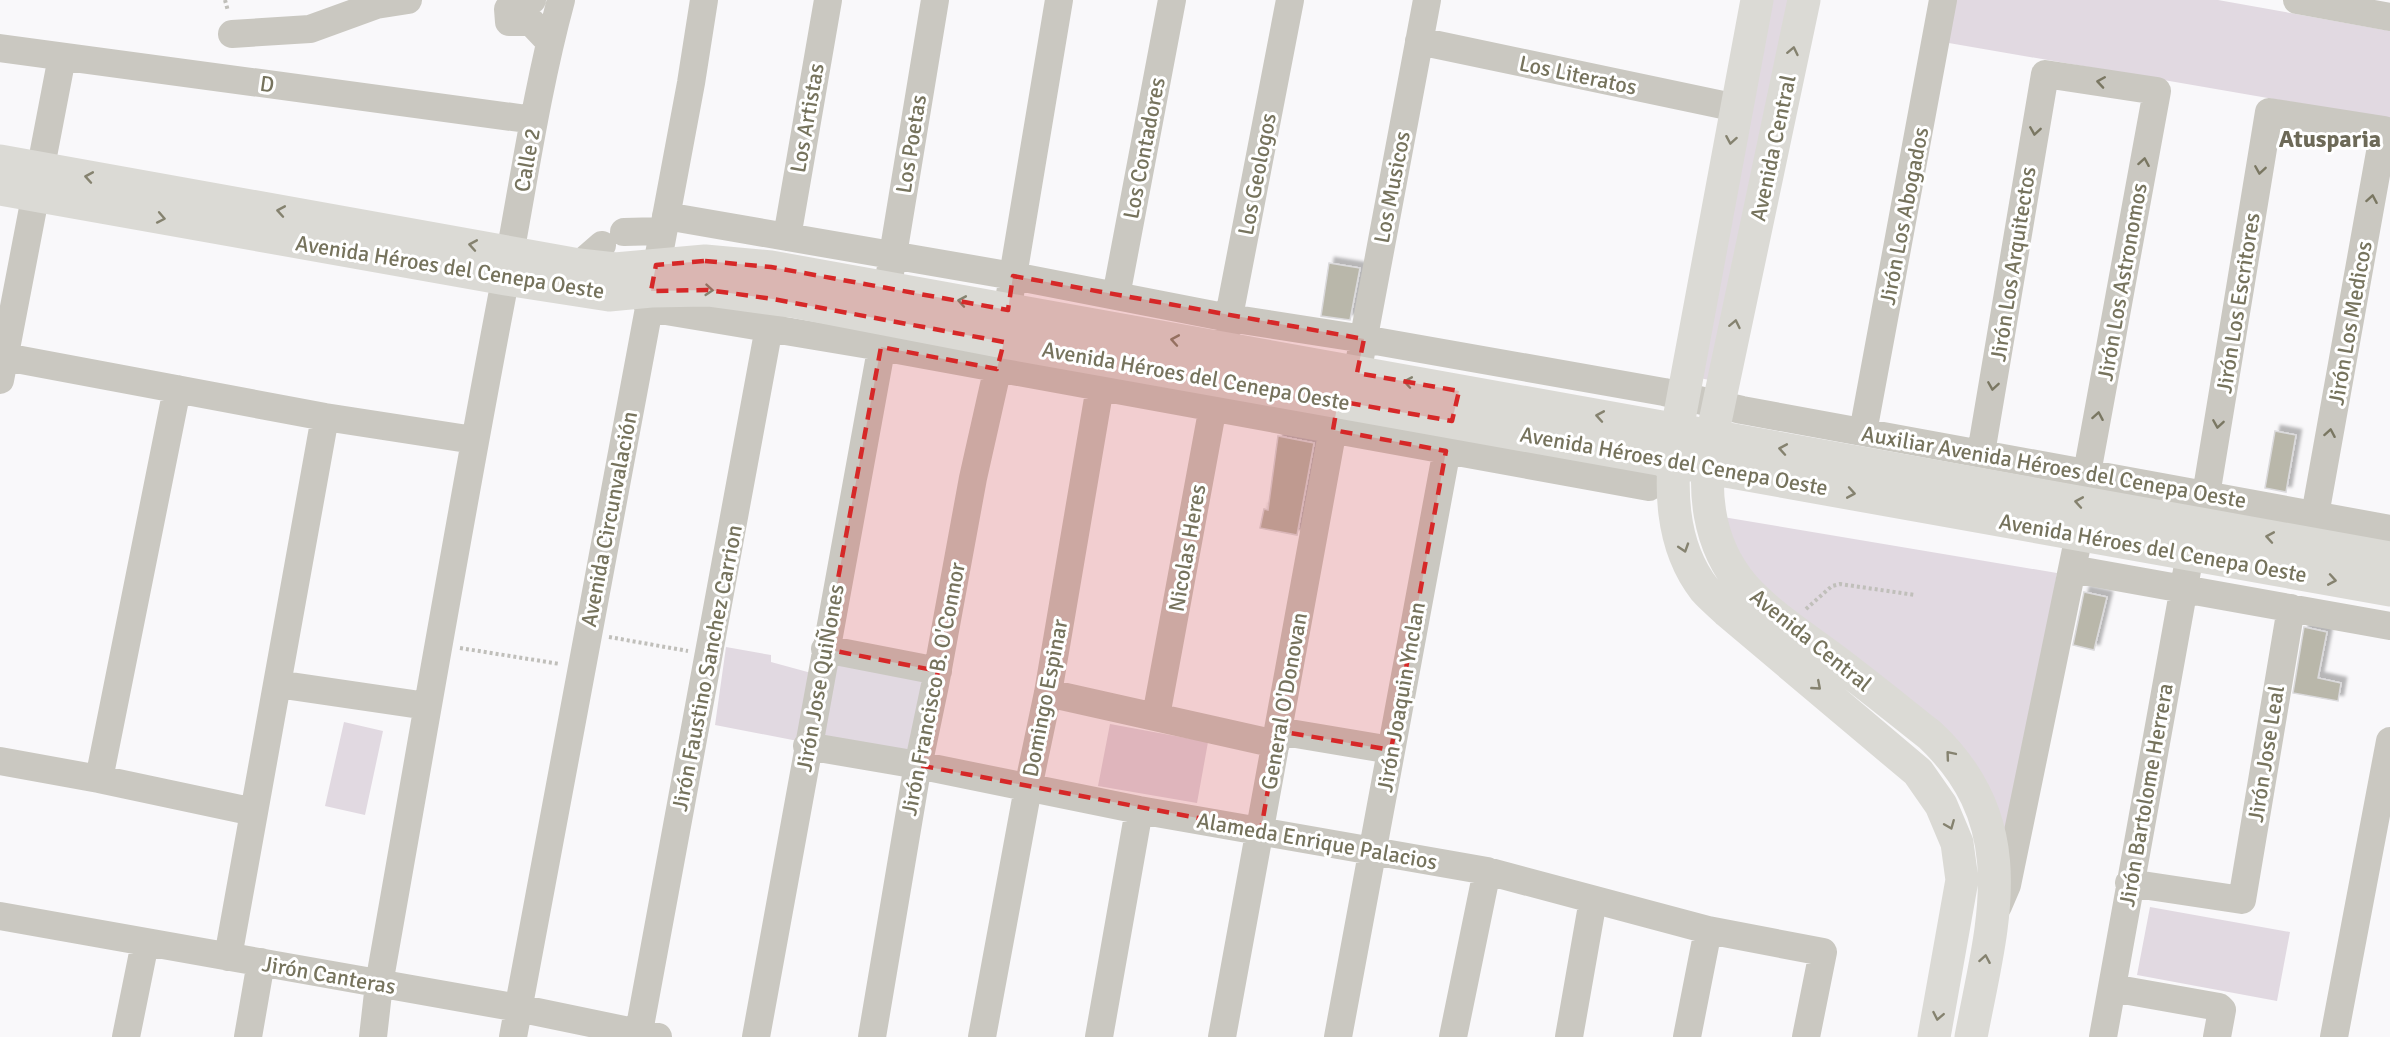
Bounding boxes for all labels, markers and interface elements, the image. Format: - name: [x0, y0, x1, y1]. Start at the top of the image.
- one-way arrow: [1786, 47, 1799, 57]
- street label: Los Literatos: [1517, 49, 1639, 101]
- street label: Los Artistas: [784, 61, 830, 175]
- street label: D: [258, 70, 276, 98]
- street label: Avenida Central: [1744, 72, 1802, 224]
- street label: Los Contadores: [1117, 75, 1171, 221]
- one-way arrow: [2096, 77, 2105, 89]
- street label: Los Poetas: [890, 93, 932, 195]
- street label: Los Geologos: [1232, 111, 1282, 237]
- district label: Atusparia: [2279, 124, 2381, 154]
- street label: Jirón Los Abogados: [1874, 125, 1934, 307]
- street label: Calle 2: [508, 126, 546, 194]
- one-way arrow: [2029, 126, 2042, 136]
- street label: Los Musicos: [1368, 129, 1416, 245]
- one-way arrow: [1725, 135, 1738, 145]
- one-way arrow: [2137, 157, 2150, 167]
- street label: Jirón Los Arquitectos: [1984, 165, 2042, 363]
- one-way arrow: [2254, 165, 2266, 174]
- one-way arrow: [85, 171, 95, 184]
- street label: Jirón Los Astronomos: [2091, 181, 2153, 383]
- one-way arrow: [2365, 195, 2378, 205]
- one-way arrow: [277, 205, 287, 218]
- one-way arrow: [155, 211, 165, 224]
- street label: Jirón Los Escritores: [2210, 211, 2266, 395]
- street label: Avenida Héroes del Cenepa Oeste: [294, 229, 606, 305]
- street label: Jirón Los Medicos: [2322, 239, 2378, 407]
- one-way arrow: [469, 240, 478, 252]
- one-way arrow: [705, 284, 714, 297]
- one-way arrow: [957, 296, 967, 308]
- one-way arrow: [1728, 319, 1741, 329]
- one-way arrow: [1170, 334, 1179, 346]
- street label: Avenida Héroes del Cenepa Oeste: [1040, 336, 1352, 416]
- one-way arrow: [1403, 376, 1413, 389]
- one-way arrow: [1987, 381, 1999, 390]
- street label: Avenida Circunvalación: [575, 409, 643, 629]
- one-way arrow: [1595, 410, 1605, 423]
- one-way arrow: [2091, 411, 2104, 421]
- one-way arrow: [2212, 419, 2225, 429]
- street label: Auxiliar Avenida Héroes del Cenepa Oeste: [1860, 420, 2248, 514]
- street label: Avenida Héroes del Cenepa Oeste: [1518, 421, 1830, 501]
- one-way arrow: [2323, 428, 2336, 438]
- one-way arrow: [1779, 443, 1789, 456]
- street label: Nicolas Heres: [1163, 482, 1211, 614]
- one-way arrow: [1845, 486, 1855, 499]
- one-way arrow: [2074, 496, 2084, 509]
- street label: Avenida Héroes del Cenepa Oeste: [1997, 508, 2309, 588]
- street label: Jirón Faustino Sanchez Carrion: [666, 523, 748, 813]
- one-way arrow: [2266, 531, 2275, 543]
- one-way arrow: [1677, 542, 1689, 553]
- street label: Jirón Francisco B. O'Connor: [895, 560, 971, 818]
- one-way arrow: [2326, 573, 2336, 586]
- street label: Jirón Jose QuiÑones: [790, 582, 850, 774]
- street label: Avenida Central: [1745, 583, 1877, 697]
- street label: Jirón Joaquin Ynclan: [1371, 600, 1431, 794]
- street label: General O'Donovan: [1255, 610, 1313, 792]
- street label: Domingo Espinar: [1016, 617, 1074, 779]
- one-way arrow: [1810, 679, 1821, 690]
- street label: Jirón Bartolome Herrera: [2113, 681, 2179, 909]
- street label: Jirón Jose Leal: [2242, 684, 2290, 824]
- one-way arrow: [1946, 751, 1957, 762]
- street label: Alameda Enrique Palacios: [1195, 807, 1439, 875]
- one-way arrow: [1943, 819, 1955, 830]
- street label: Jirón Canteras: [260, 950, 398, 1000]
- one-way arrow: [1979, 954, 1991, 963]
- one-way arrow: [1932, 1011, 1945, 1021]

